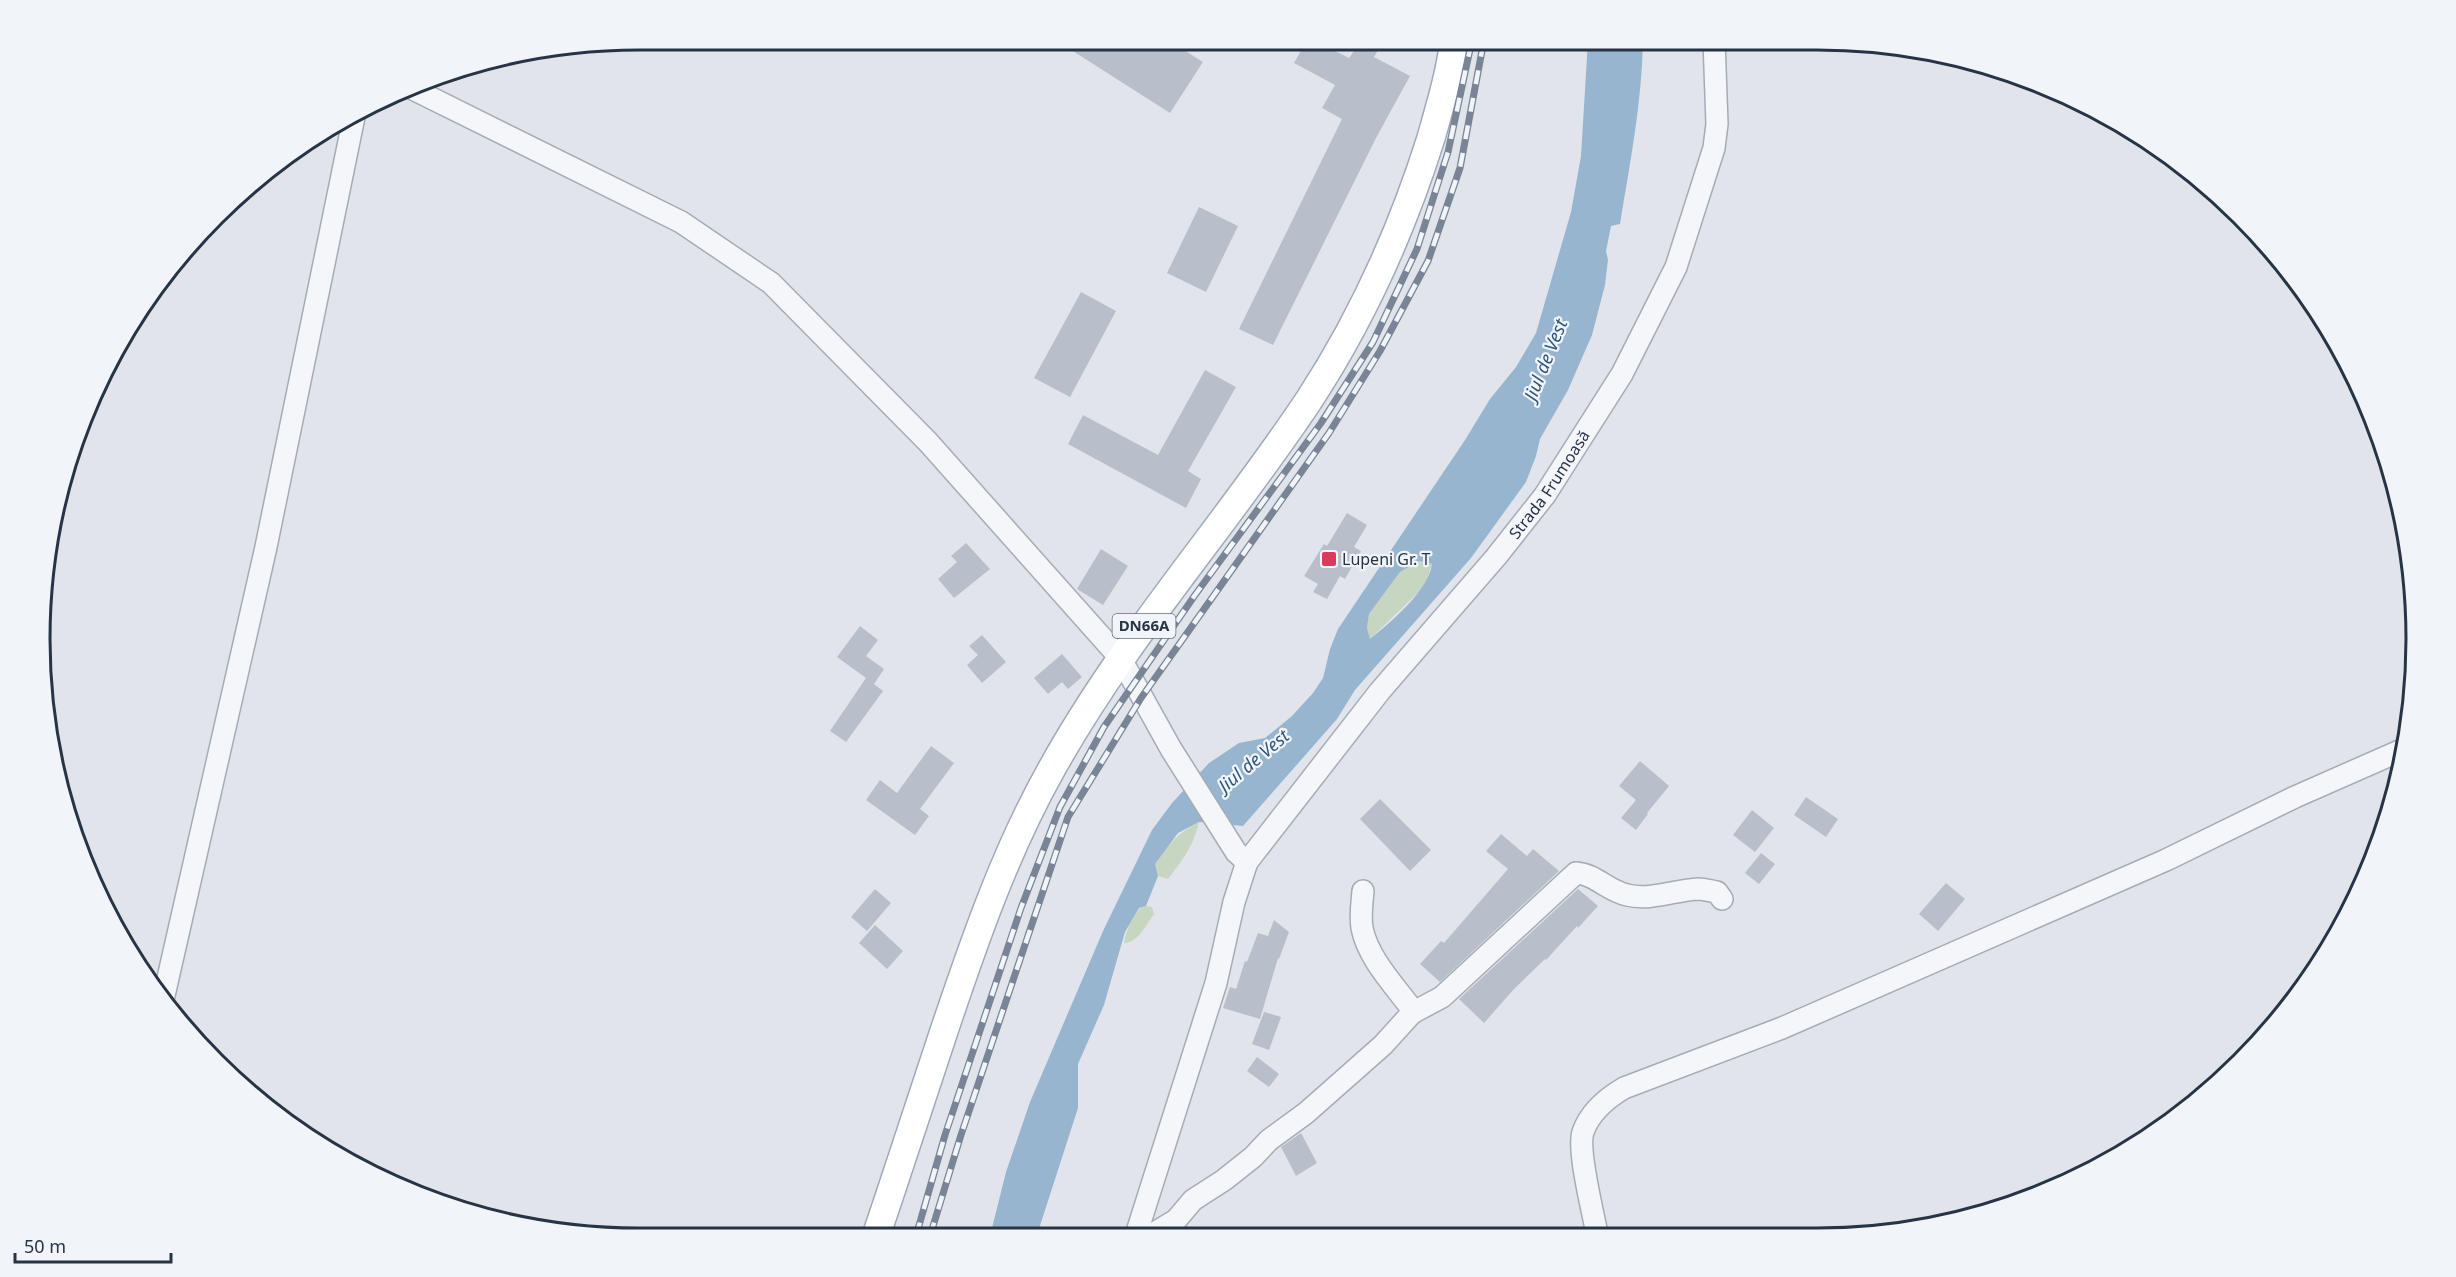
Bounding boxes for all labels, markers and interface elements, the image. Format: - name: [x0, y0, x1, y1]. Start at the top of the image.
- water label: Jiul de Vest: [1517, 314, 1573, 407]
- street label: Strada Frumoasă: [1504, 426, 1595, 543]
- place label: Lupeni Gr. T: [1342, 548, 1430, 570]
- marker: Lupeni Gr. T: [1320, 550, 1338, 568]
- road number: DN66A: [1112, 614, 1176, 638]
- water label: Jiul de Vest: [1211, 723, 1295, 799]
- scale bar: [15, 1226, 171, 1264]
- text: 50 m: [24, 1234, 66, 1258]

